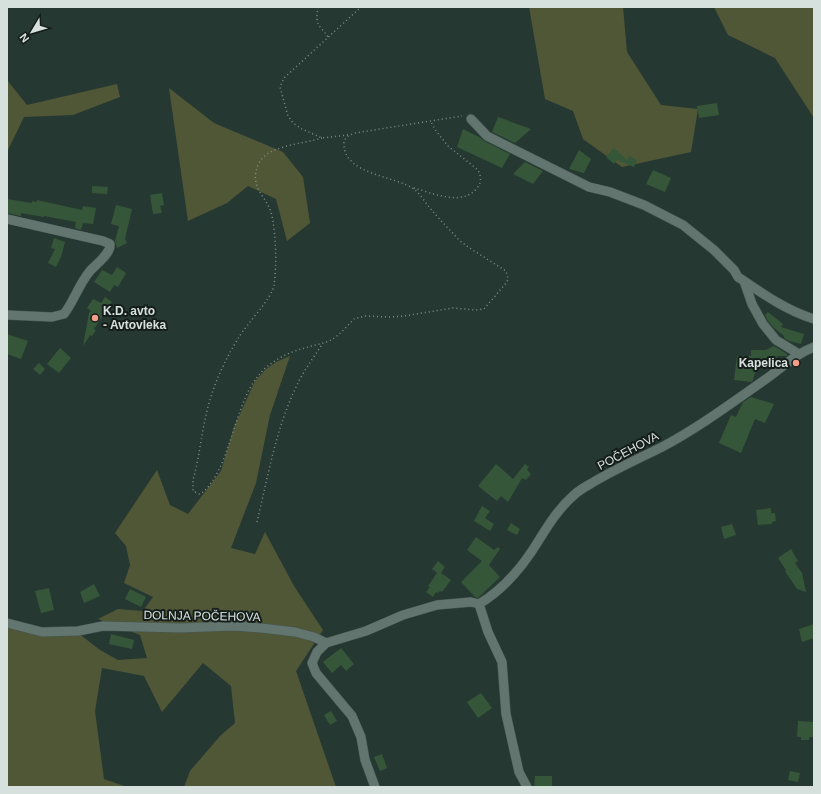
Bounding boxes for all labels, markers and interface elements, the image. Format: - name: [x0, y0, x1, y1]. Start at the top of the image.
- north arrow: [12, 12, 52, 52]
- text: N: [17, 31, 31, 45]
- place label: K.D. avto - Avtovleka: [103, 304, 166, 332]
- marker: K.D. avto - Avtovleka: [90, 313, 100, 323]
- place label: Kapelica: [739, 356, 788, 370]
- marker: Kapelica: [791, 358, 801, 368]
- street label: POČEHOVA: [595, 428, 661, 473]
- street label: DOLNJA POČEHOVA: [143, 607, 261, 624]

